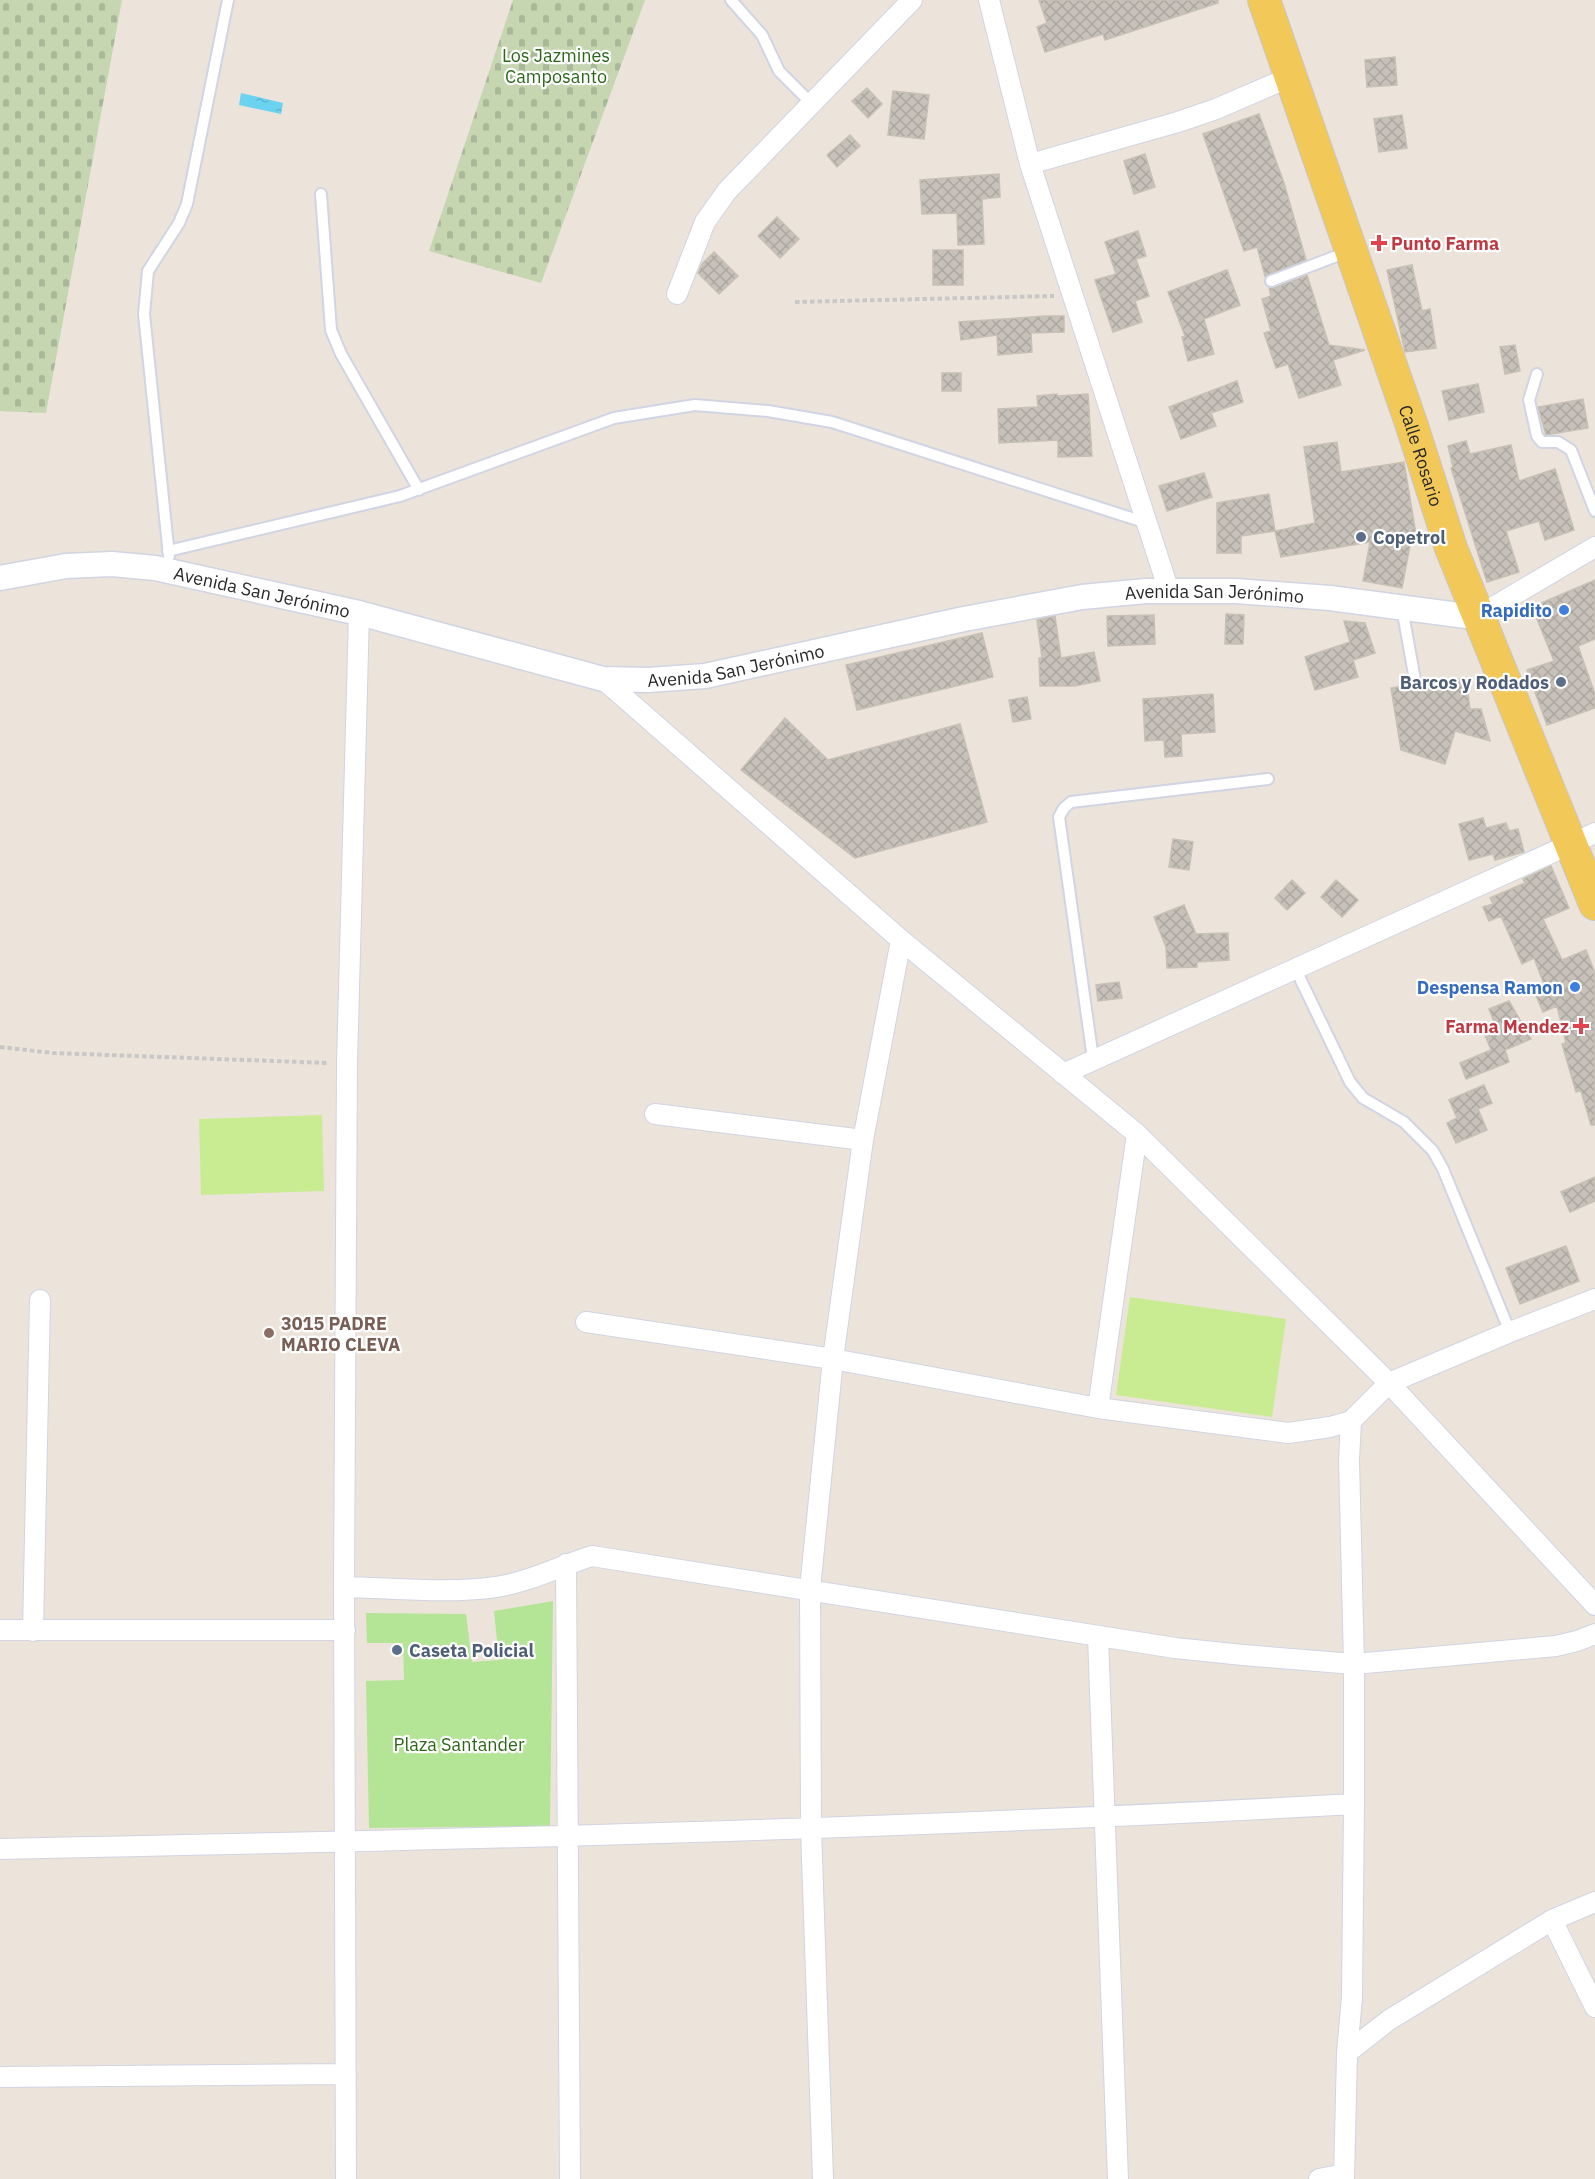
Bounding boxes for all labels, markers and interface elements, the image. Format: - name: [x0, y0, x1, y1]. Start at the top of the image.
- park label: Los Jazmines Camposanto: [502, 44, 610, 88]
- place label: Punto Farma: [1391, 232, 1499, 255]
- marker: Punto Farma: [1372, 236, 1386, 250]
- street label: Calle Rosario: [1394, 402, 1448, 509]
- place label: Copetrol: [1373, 526, 1446, 549]
- marker: Copetrol: [1354, 530, 1368, 544]
- street label: Avenida San Jerónimo: [172, 561, 352, 622]
- street label: Avenida San Jerónimo: [1124, 580, 1305, 608]
- place label: Rapidito: [1481, 599, 1552, 622]
- marker: Rapidito: [1557, 603, 1571, 617]
- street label: Avenida San Jerónimo: [646, 639, 826, 692]
- place label: Barcos y Rodados: [1400, 671, 1549, 694]
- marker: Barcos y Rodados: [1554, 675, 1568, 689]
- place label: Despensa Ramon: [1417, 976, 1563, 999]
- marker: Despensa Ramon: [1568, 980, 1582, 994]
- place label: Farma Mendez: [1445, 1015, 1569, 1038]
- marker: Farma Mendez: [1574, 1019, 1588, 1033]
- place label: 3015 PADRE MARIO CLEVA: [281, 1312, 400, 1356]
- marker: 3015 PADRE MARIO CLEVA: [262, 1326, 276, 1340]
- place label: Caseta Policial: [409, 1639, 534, 1662]
- marker: Caseta Policial: [390, 1643, 404, 1657]
- park label: Plaza Santander: [393, 1733, 525, 1756]

